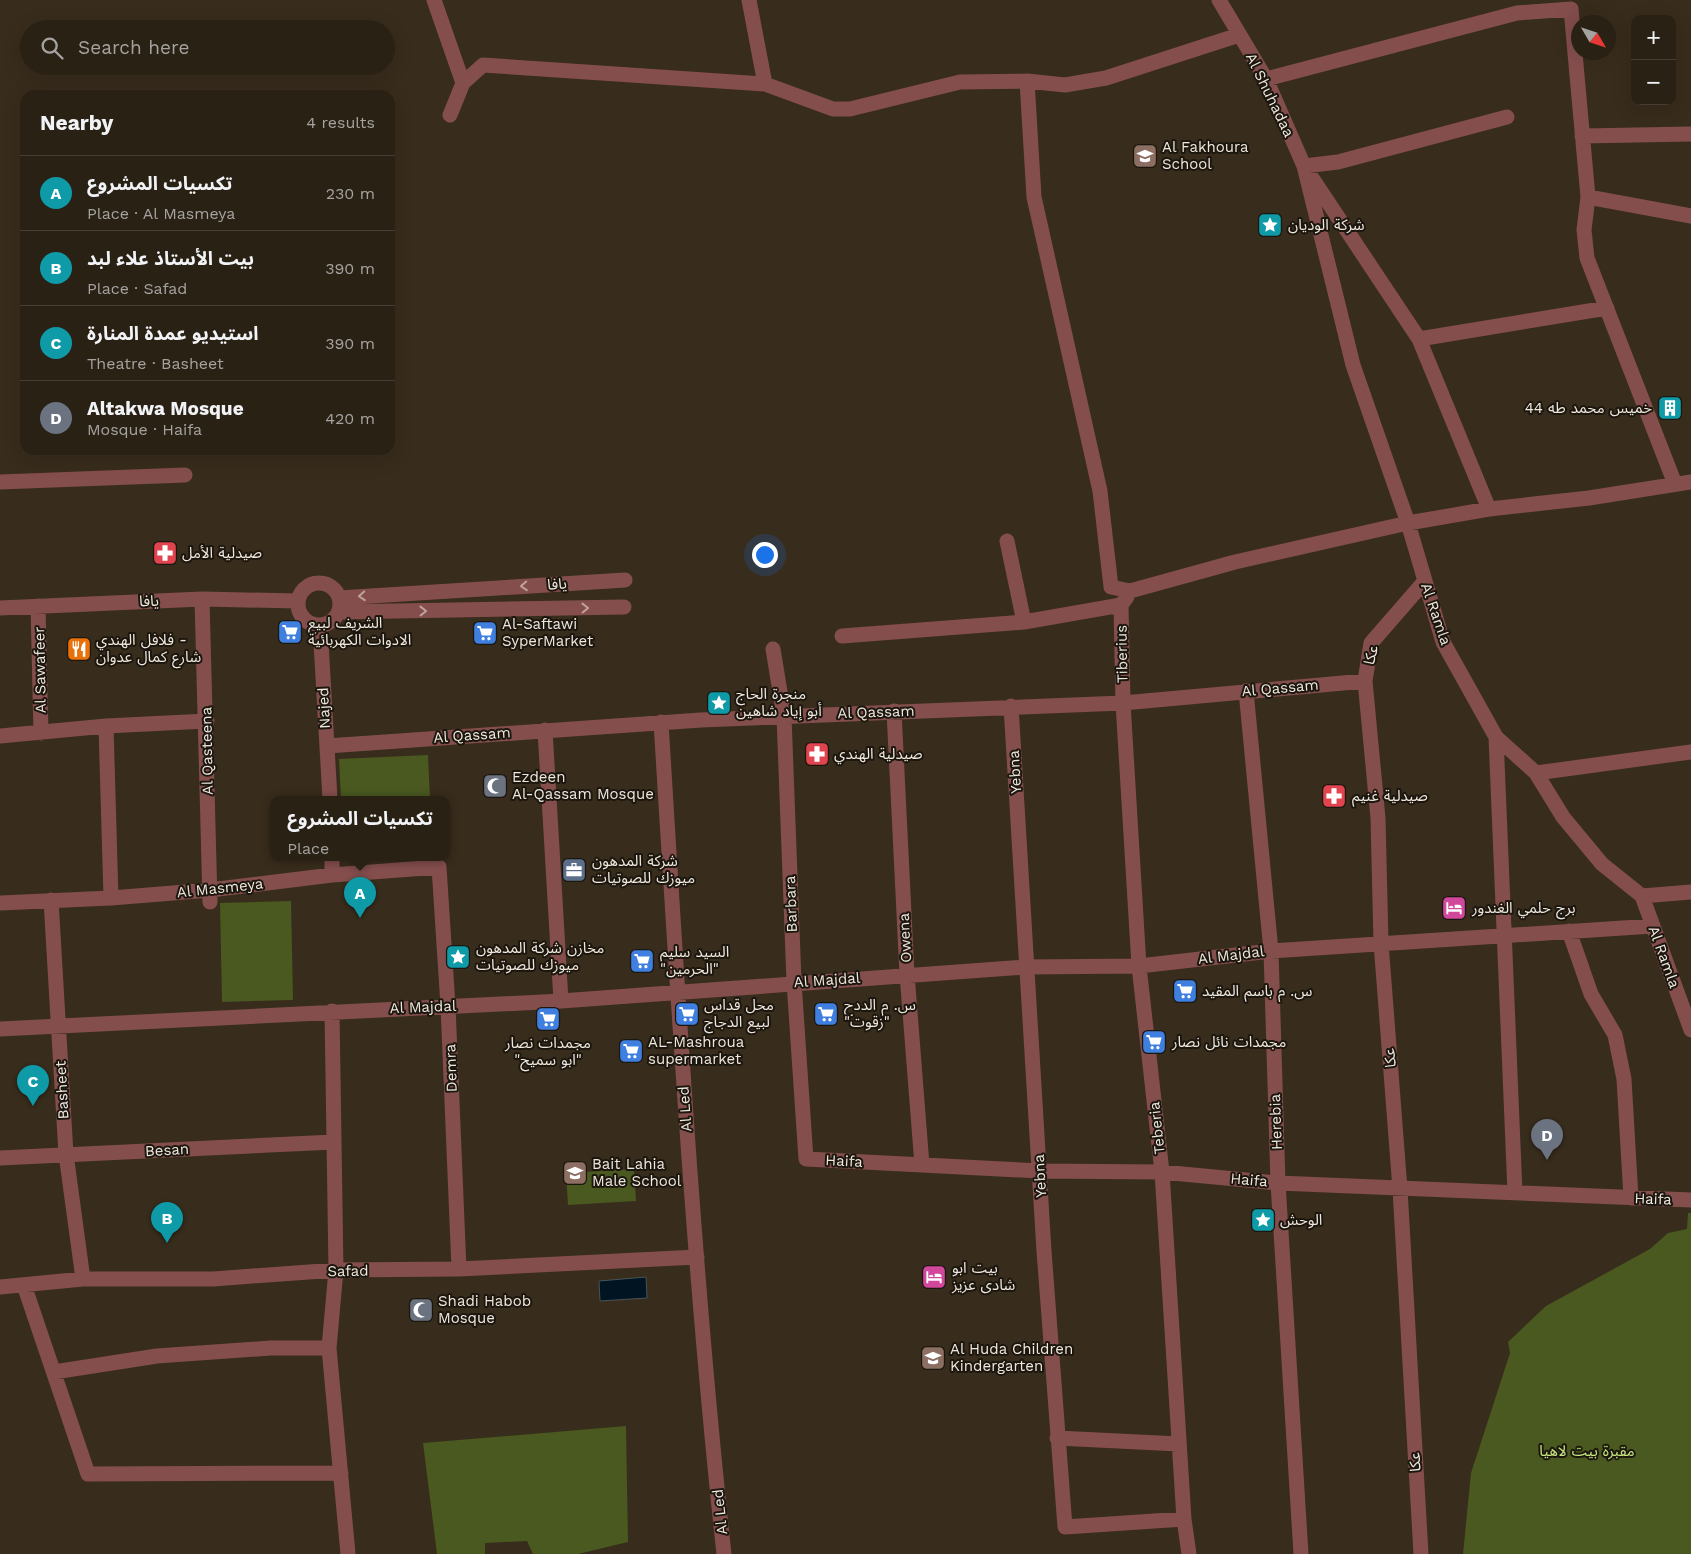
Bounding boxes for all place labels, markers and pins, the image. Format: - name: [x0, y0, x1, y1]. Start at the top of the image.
- place label: Al Fakhoura School: [1162, 138, 1249, 173]
- school or university icon: Al Fakhoura School: [1132, 143, 1158, 169]
- place icon: شركة الوديان: [1257, 212, 1283, 238]
- place label: شركة الوديان: [1288, 216, 1365, 234]
- building icon: خميس محمد طه 44: [1657, 395, 1683, 421]
- place label: خميس محمد طه 44: [1525, 399, 1652, 417]
- pharmacy icon: صيدلية الأمل: [152, 540, 178, 566]
- place label: صيدلية الأمل: [182, 544, 262, 562]
- place label: الشريف لبيع الادوات الكهربائية: [308, 614, 411, 649]
- place label: Al-Saftawi SyperMarket: [502, 615, 594, 650]
- supermarket icon: الشريف لبيع الادوات الكهربائية: [277, 619, 303, 645]
- supermarket icon: Al-Saftawi SyperMarket: [472, 620, 498, 646]
- place label: فلافل الهندي - شارع كمال عدوان: [96, 631, 201, 669]
- restaurant icon: فلافل الهندي - شارع كمال عدوان: [66, 636, 92, 662]
- place label: منجرة الحاج أبو إياد شاهين: [736, 685, 822, 721]
- place icon: منجرة الحاج أبو إياد شاهين: [706, 690, 732, 716]
- pharmacy icon: صيدلية الهندي: [804, 741, 830, 767]
- place label: صيدلية الهندي: [834, 745, 923, 765]
- place label: Ezdeen Al-Qassam Mosque: [512, 768, 654, 803]
- mosque icon: Ezdeen Al-Qassam Mosque: [482, 773, 508, 799]
- pharmacy icon: صيدلية غنيم: [1321, 783, 1347, 809]
- place label: صيدلية غنيم: [1352, 787, 1428, 807]
- place label: شركة المدهون ميوزك للصوتيات: [592, 852, 695, 887]
- office icon: شركة المدهون ميوزك للصوتيات: [561, 857, 587, 883]
- pin: A: [344, 877, 376, 918]
- hotel icon: برج حلمي الغندور: [1441, 895, 1467, 921]
- place label: برج حلمي الغندور: [1471, 899, 1575, 920]
- place label: مخازن شركة المدهون ميوزك للصوتيات: [476, 939, 604, 974]
- place label: السيد سليم "الحرمين": [660, 943, 729, 978]
- place icon: مخازن شركة المدهون ميوزك للصوتيات: [445, 944, 471, 970]
- supermarket icon: السيد سليم "الحرمين": [629, 948, 655, 974]
- supermarket icon: س. م باسم المقيد: [1172, 978, 1198, 1004]
- place label: س. م باسم المقيد: [1202, 982, 1312, 1002]
- place label: محل قداس لبيع الدجاج: [704, 996, 774, 1034]
- place label: س. م الددح "زقوت": [844, 996, 916, 1031]
- supermarket icon: محل قداس لبيع الدجاج: [674, 1001, 700, 1027]
- supermarket icon: س. م الددح "زقوت": [813, 1001, 839, 1027]
- supermarket icon: مجمدات نصار "ابو سميح": [535, 1006, 561, 1032]
- supermarket icon: مجمدات نائل نصار: [1141, 1029, 1167, 1055]
- place label: AL-Mashroua supermarket: [648, 1033, 745, 1068]
- place label: مجمدات نائل نصار: [1171, 1033, 1286, 1051]
- place label: مجمدات نصار "ابو سميح": [504, 1034, 591, 1072]
- supermarket icon: AL-Mashroua supermarket: [618, 1038, 644, 1064]
- pin: C: [17, 1065, 49, 1106]
- pin: D: [1531, 1119, 1563, 1160]
- place label: Bait Lahia Male School: [592, 1155, 682, 1190]
- school or university icon: Bait Lahia Male School: [562, 1160, 588, 1186]
- pin: B: [151, 1202, 183, 1243]
- place icon: الوحش: [1250, 1207, 1276, 1233]
- place label: الوحش: [1280, 1211, 1322, 1229]
- place label: بيت ابو شادى عزيز: [951, 1259, 1015, 1294]
- hotel icon: بيت ابو شادى عزيز: [921, 1264, 947, 1290]
- place label: Shadi Habob Mosque: [438, 1292, 531, 1327]
- mosque icon: Shadi Habob Mosque: [408, 1297, 434, 1323]
- place label: Al Huda Children Kindergarten: [950, 1340, 1073, 1375]
- school or university icon: Al Huda Children Kindergarten: [920, 1345, 946, 1371]

